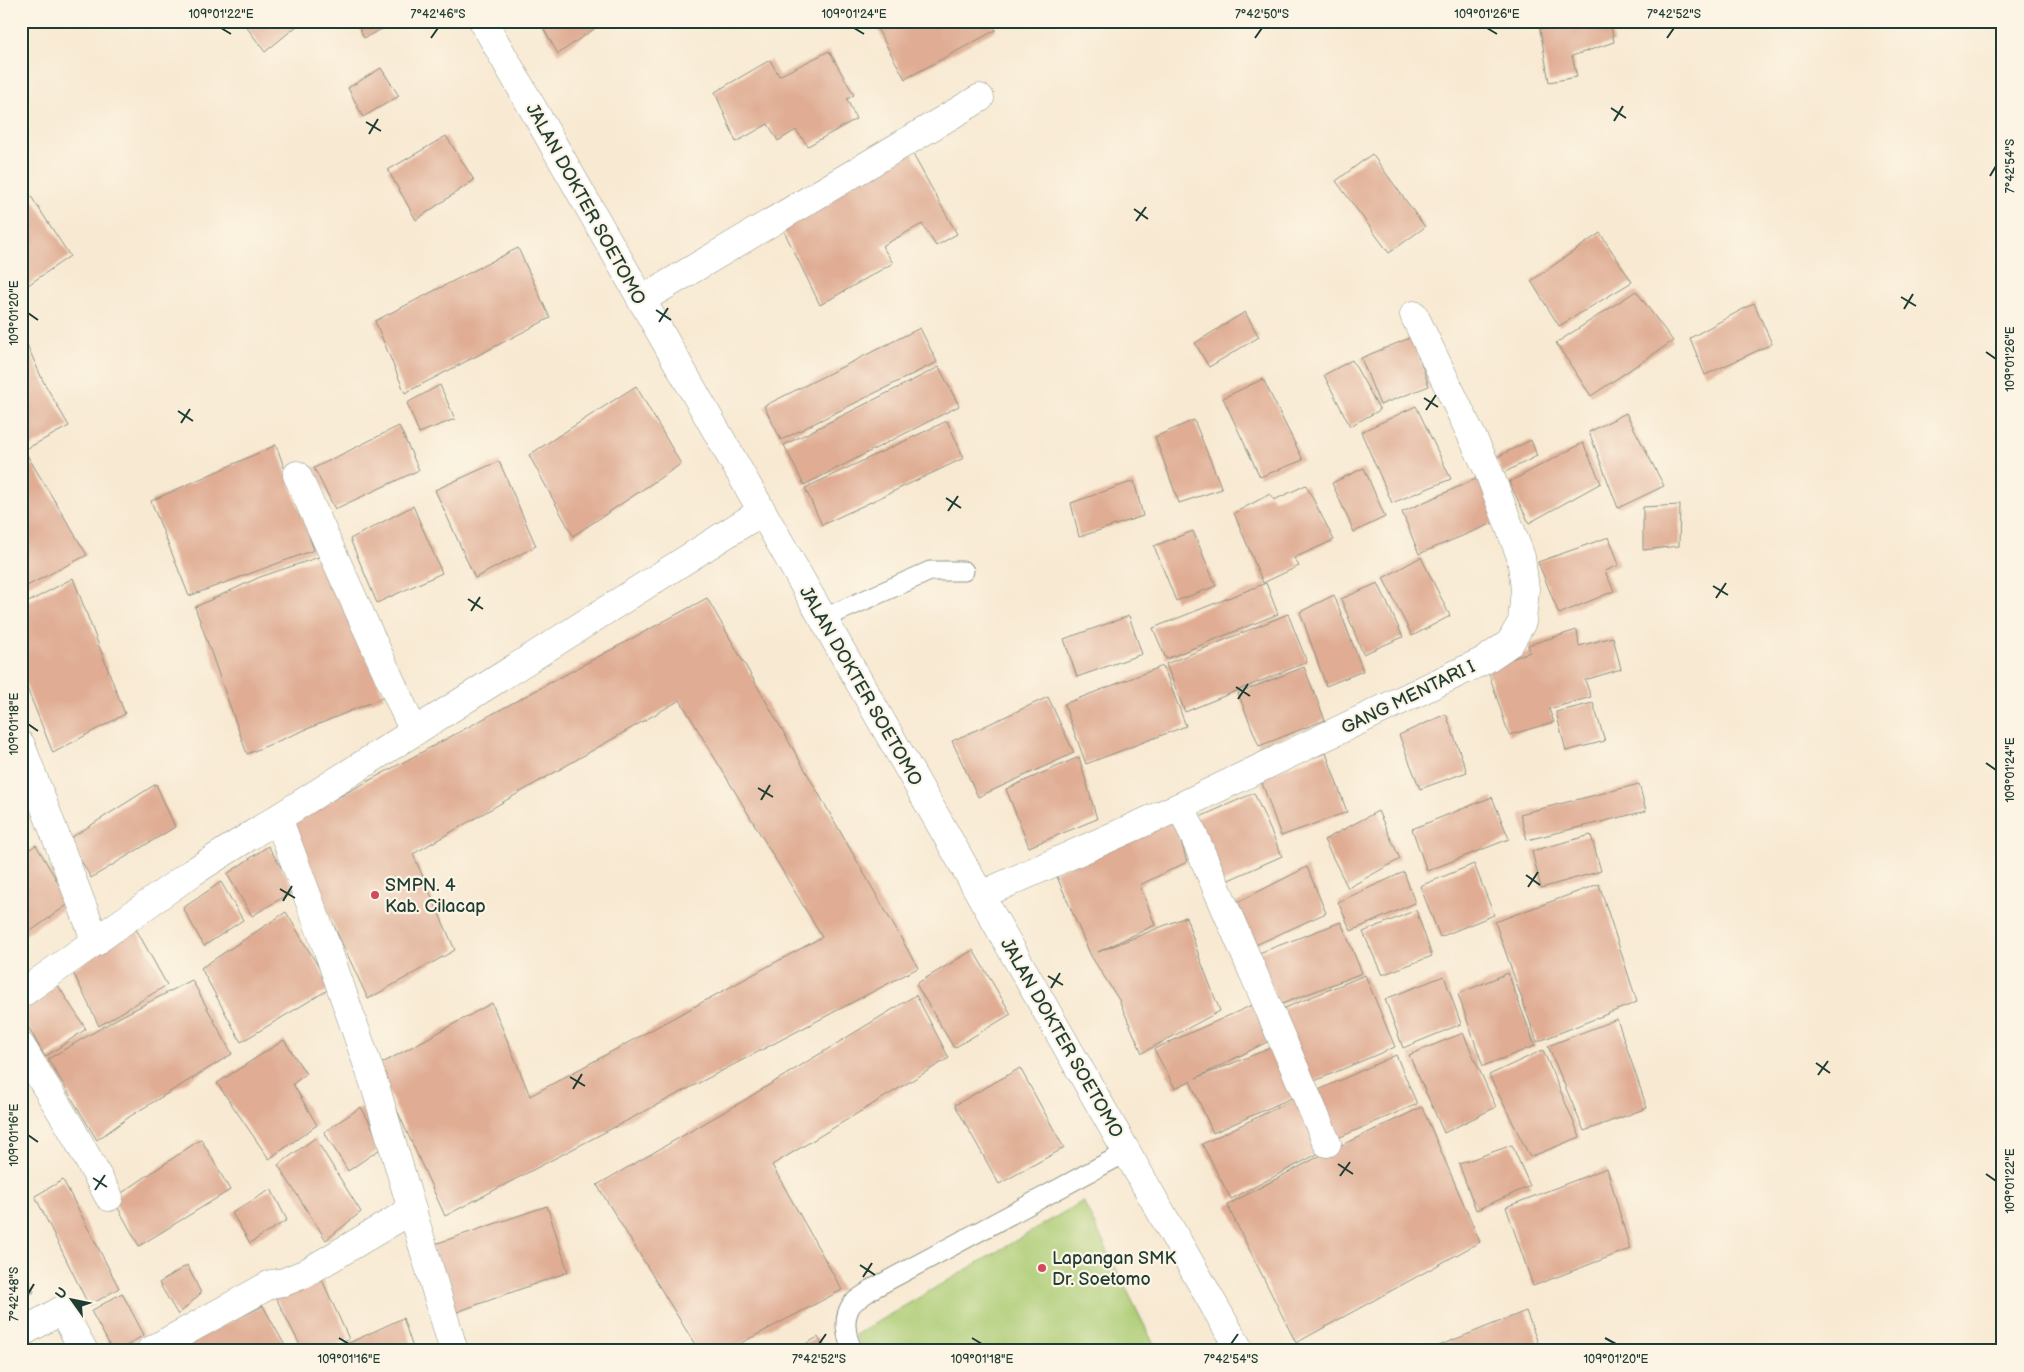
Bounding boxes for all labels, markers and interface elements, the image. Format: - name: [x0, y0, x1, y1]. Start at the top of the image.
- text: 109°01'22"E: [188, 7, 254, 22]
- text: 7°42'46"S: [411, 7, 465, 22]
- text: 109°01'24"E: [821, 7, 887, 22]
- text: 7°42'50"S: [1235, 7, 1289, 22]
- text: 109°01'26"E: [1454, 7, 1520, 22]
- text: 7°42'52"S: [1647, 7, 1701, 22]
- street label: JALAN DOKTER SOETOMO: [521, 100, 650, 308]
- text: 7°42'54"S: [2003, 139, 2018, 193]
- text: 109°01'20"E: [7, 280, 22, 346]
- text: 109°01'26"E: [2003, 326, 2018, 392]
- street label: JALAN DOKTER SOETOMO: [795, 583, 926, 790]
- street label: GANG MENTARI I: [1338, 656, 1478, 739]
- text: 109°01'18"E: [7, 693, 22, 755]
- text: 109°01'24"E: [2003, 737, 2018, 803]
- place label: SMPN. 4 Kab. Cilacap: [385, 875, 486, 917]
- marker: SMPN. 4 Kab. Cilacap: [369, 889, 381, 901]
- street label: JALAN DOKTER SOETOMO: [996, 935, 1127, 1142]
- text: 109°01'16"E: [7, 1103, 22, 1166]
- text: 109°01'22"E: [2003, 1148, 2018, 1214]
- place label: Lapangan SMK Dr. Soetomo: [1052, 1248, 1176, 1290]
- marker: Lapangan SMK Dr. Soetomo: [1036, 1262, 1048, 1274]
- text: 7°42'48"S: [7, 1267, 22, 1321]
- north arrow: [48, 1274, 98, 1324]
- text: U: [52, 1284, 71, 1302]
- text: 109°01'16"E: [318, 1352, 381, 1367]
- text: 7°42'52"S: [792, 1352, 846, 1367]
- text: 109°01'18"E: [951, 1352, 1013, 1367]
- text: 7°42'54"S: [1204, 1352, 1258, 1367]
- text: 109°01'20"E: [1583, 1352, 1649, 1367]

